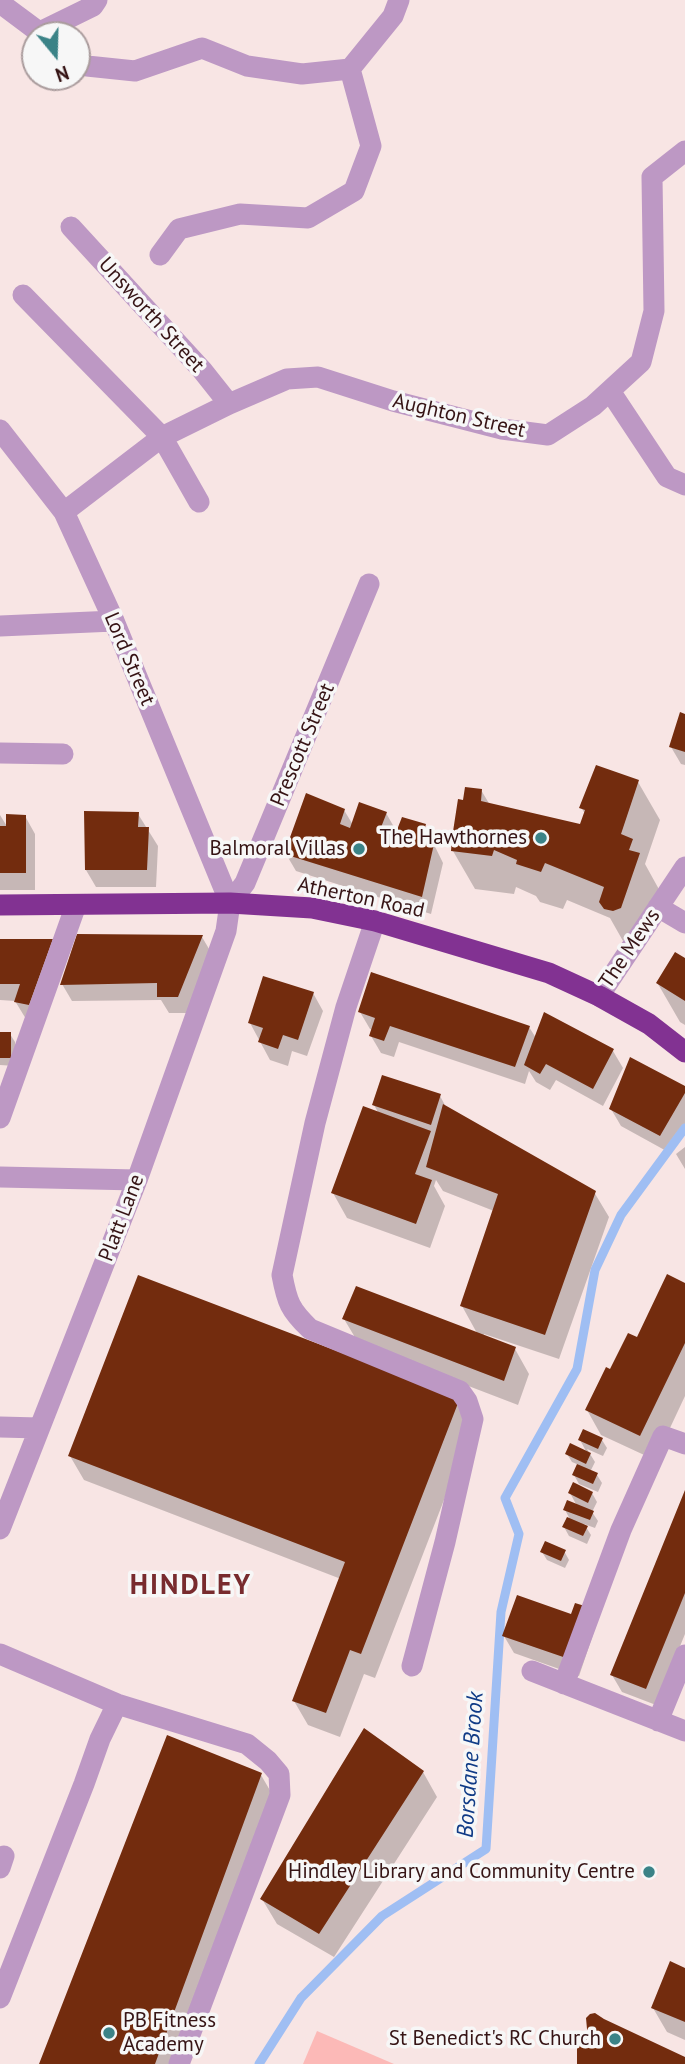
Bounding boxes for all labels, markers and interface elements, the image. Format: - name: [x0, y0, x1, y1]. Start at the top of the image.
- north arrow: [21, 21, 91, 91]
- text: N: [52, 61, 72, 87]
- street label: Unsworth Street: [93, 252, 209, 378]
- street label: Aughton Street: [390, 389, 528, 443]
- street label: Lord Street: [98, 609, 160, 709]
- street label: Prescott Street: [266, 680, 340, 810]
- place label: The Hawthornes: [380, 825, 527, 851]
- marker: The Hawthornes: [533, 830, 549, 846]
- place label: Balmoral Villas: [210, 836, 345, 862]
- marker: Balmoral Villas: [351, 841, 367, 857]
- street label: Atherton Road: [295, 872, 427, 924]
- street label: The Mews: [594, 904, 666, 994]
- street label: Platt Lane: [94, 1171, 150, 1265]
- district label: HINDLEY: [131, 1569, 251, 1603]
- water label: Borsdane Brook: [452, 1691, 490, 1839]
- place label: Hindley Library and Community Centre: [288, 1859, 635, 1885]
- marker: Hindley Library and Community Centre: [641, 1864, 657, 1880]
- place label: PB Fitness Academy: [123, 2008, 216, 2058]
- marker: PB Fitness Academy: [101, 2025, 117, 2041]
- place label: St Benedict's RC Church: [389, 2026, 601, 2052]
- marker: St Benedict's RC Church: [607, 2031, 623, 2047]

